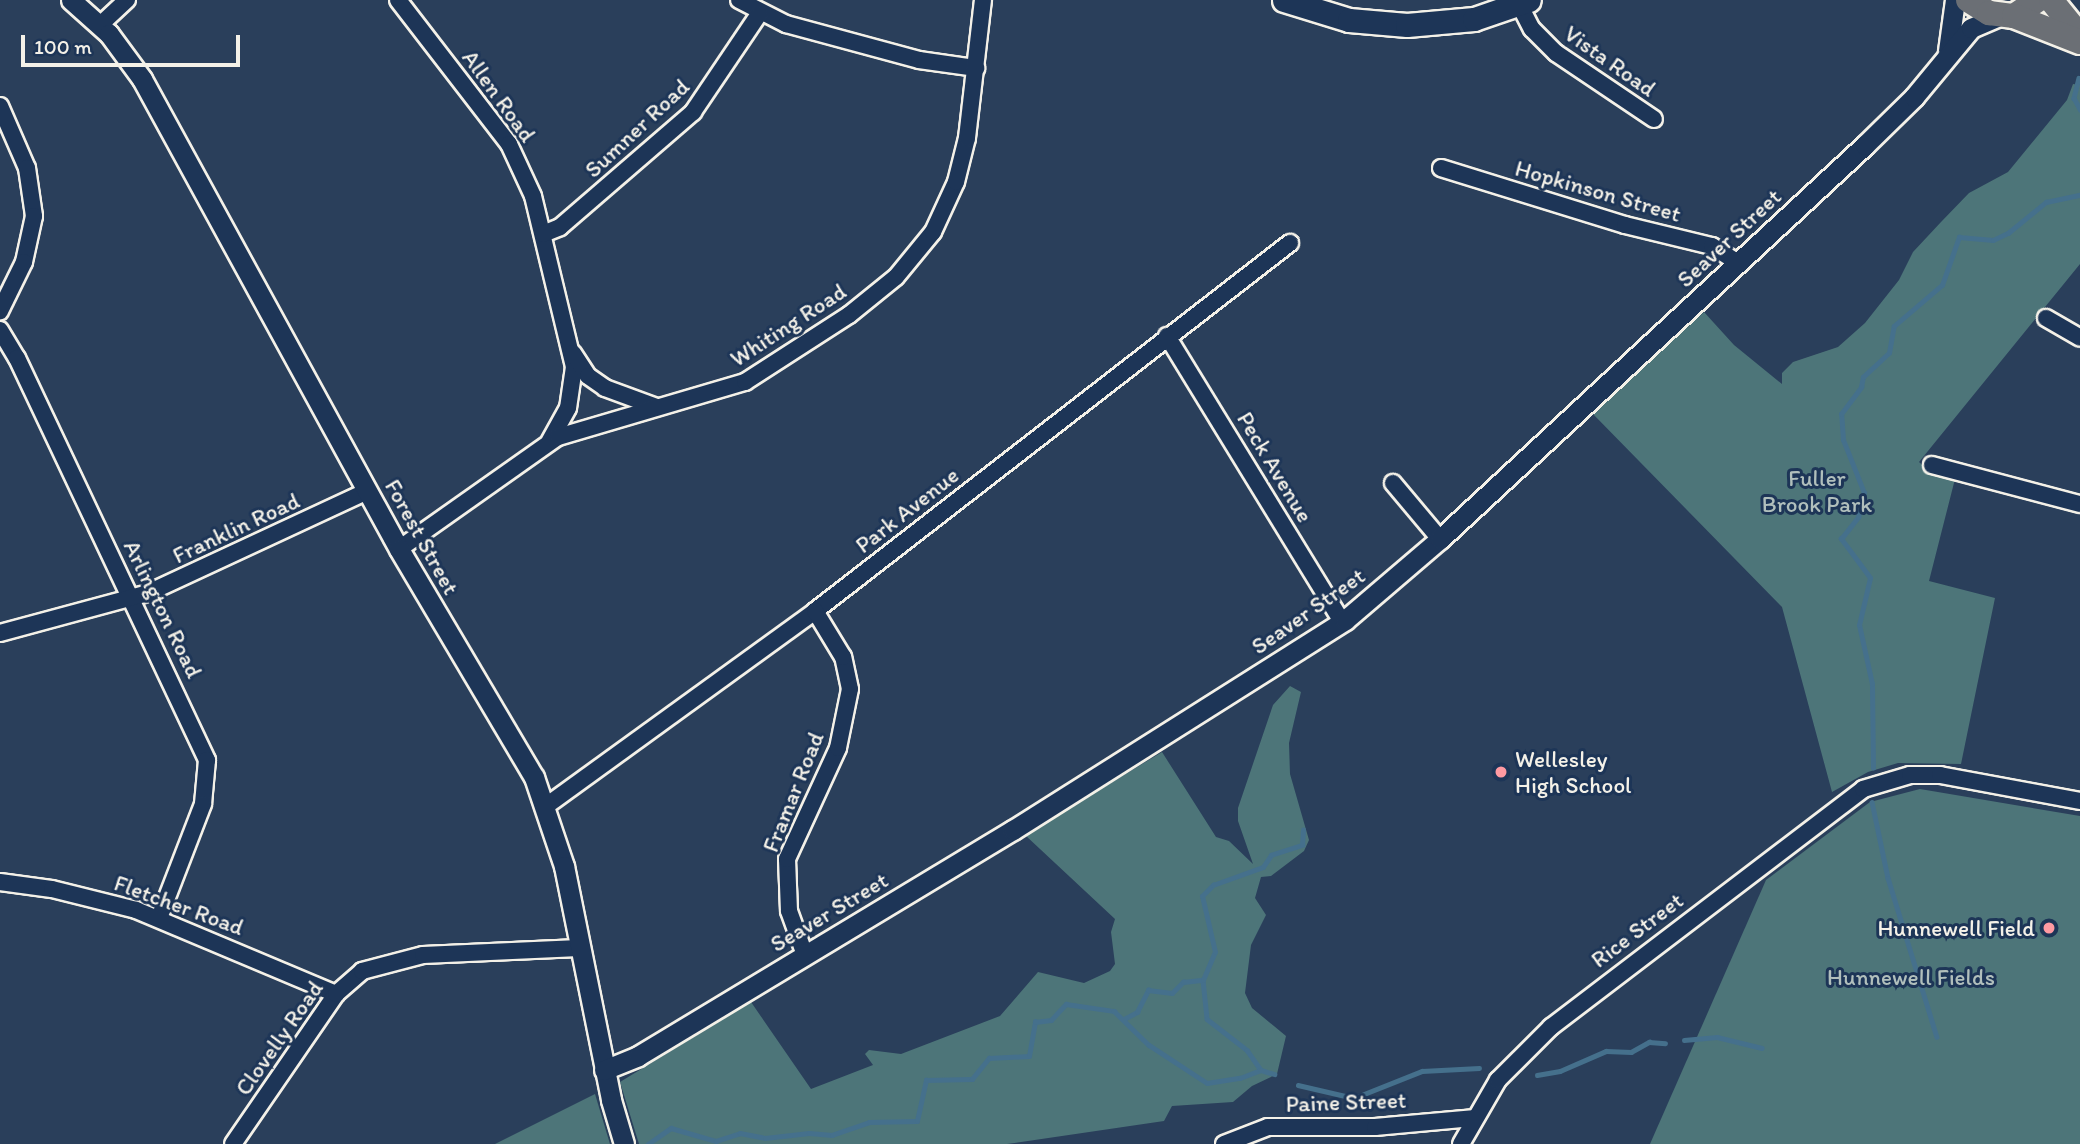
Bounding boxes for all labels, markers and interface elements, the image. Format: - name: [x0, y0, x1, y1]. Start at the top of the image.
- street label: Vista Road: [1559, 20, 1661, 102]
- scale bar: [24, 21, 243, 65]
- text: 100 m: [34, 34, 92, 59]
- street label: Allen Road: [457, 45, 541, 147]
- street label: Sumner Road: [579, 73, 695, 183]
- street label: Hopkinson Street: [1512, 154, 1684, 228]
- street label: Seaver Street: [1671, 183, 1787, 293]
- street label: Whiting Road: [725, 277, 851, 373]
- street label: Peck Avenue: [1231, 407, 1319, 527]
- street label: Park Avenue: [850, 461, 964, 559]
- park label: Fuller Brook Park: [1762, 464, 1872, 518]
- street label: Forest Street: [379, 474, 465, 600]
- street label: Franklin Road: [168, 487, 304, 569]
- street label: Arlington Road: [118, 536, 208, 682]
- street label: Seaver Street: [1246, 562, 1370, 660]
- street label: Framar Road: [757, 728, 829, 856]
- place label: Wellesley High School: [1515, 745, 1631, 799]
- marker: Wellesley High School: [1493, 764, 1509, 780]
- street label: Seaver Street: [765, 866, 893, 958]
- street label: Fletcher Road: [111, 869, 247, 941]
- street label: Rice Street: [1586, 887, 1688, 973]
- place label: Hunnewell Field: [1878, 914, 2035, 942]
- marker: Hunnewell Field: [2041, 920, 2057, 936]
- park label: Hunnewell Fields: [1827, 963, 1995, 991]
- street label: Clovelly Road: [230, 976, 328, 1100]
- street label: Paine Street: [1285, 1086, 1407, 1118]

